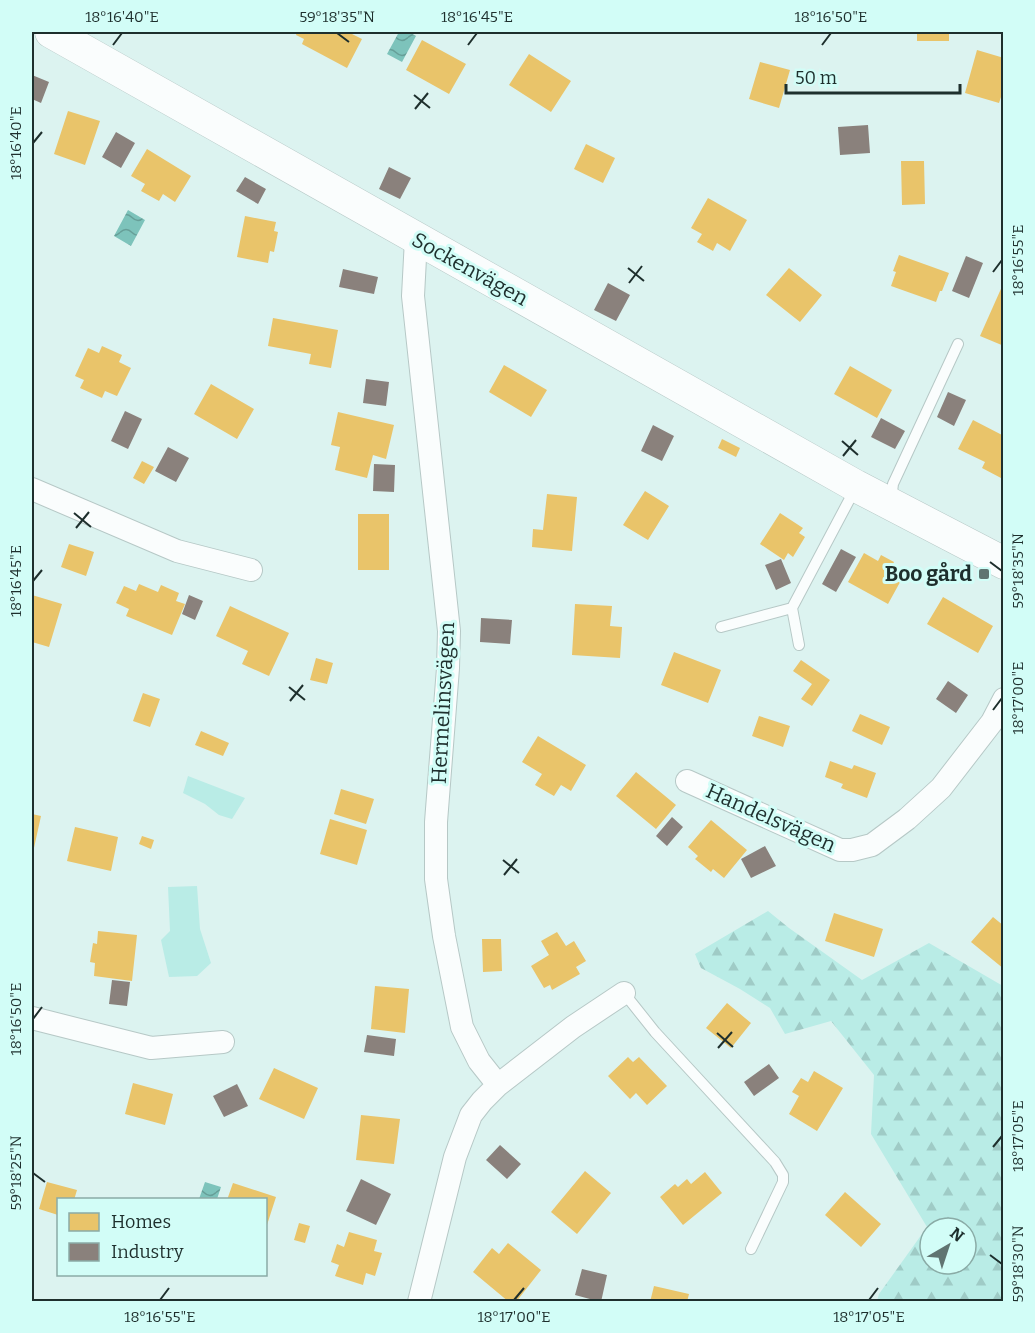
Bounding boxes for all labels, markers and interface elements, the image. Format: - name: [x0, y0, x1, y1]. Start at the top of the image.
- text: 18°16'40"E: [85, 8, 159, 26]
- text: 59°18'35"N: [299, 8, 375, 26]
- text: 18°16'45"E: [441, 8, 513, 26]
- text: 18°16'50"E: [795, 8, 867, 26]
- scale bar: [786, 57, 960, 95]
- text: 50 m: [795, 67, 837, 89]
- text: 18°16'40"E: [7, 106, 25, 180]
- text: 18°16'55"E: [1009, 224, 1027, 296]
- street label: Sockenvägen: [407, 226, 533, 312]
- text: 59°18'35"N: [1009, 533, 1027, 609]
- text: 18°16'45"E: [7, 545, 25, 617]
- place label: Boo gård: [885, 561, 972, 587]
- marker: Boo gård: [977, 567, 991, 581]
- street label: Hermelinsvägen: [426, 621, 460, 785]
- text: 18°17'00"E: [1009, 661, 1027, 735]
- street label: Handelsvägen: [702, 778, 840, 858]
- text: 18°16'50"E: [7, 983, 25, 1055]
- text: 18°17'05"E: [1009, 1100, 1027, 1172]
- text: 59°18'25"N: [7, 1135, 25, 1211]
- legend: [57, 1198, 267, 1276]
- text: Homes: [111, 1211, 171, 1233]
- north arrow: [918, 1216, 978, 1276]
- text: N: [946, 1223, 968, 1246]
- text: 59°18'30"N: [1009, 1225, 1027, 1303]
- text: Industry: [111, 1241, 184, 1263]
- text: 18°16'55"E: [124, 1308, 196, 1326]
- text: 18°17'00"E: [477, 1308, 551, 1326]
- text: 18°17'05"E: [833, 1308, 905, 1326]

